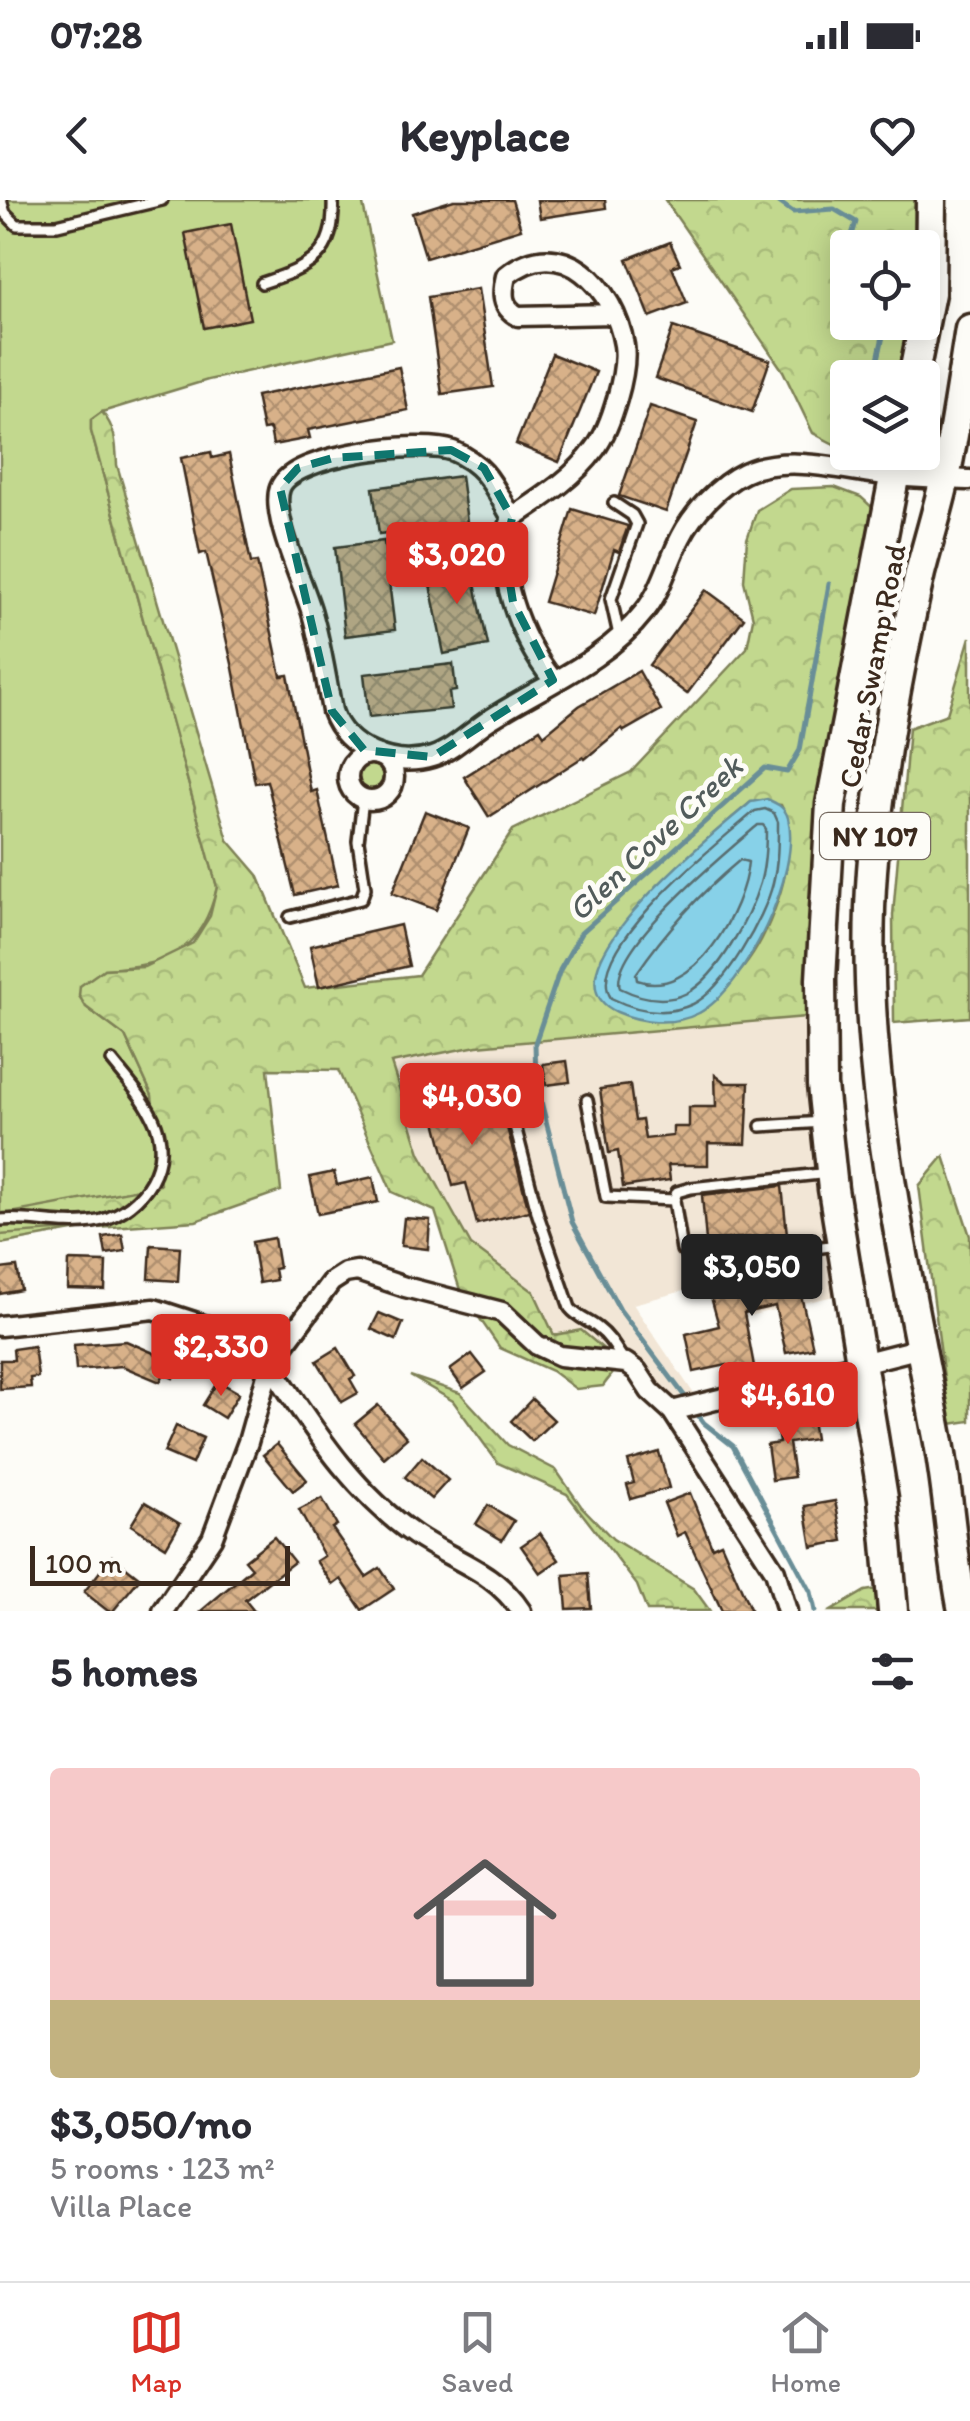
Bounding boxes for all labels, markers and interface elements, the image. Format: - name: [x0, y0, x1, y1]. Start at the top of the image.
- text: 07:28: [50, 12, 142, 58]
- icon: back: [50, 108, 105, 163]
- text: Keyplace: [400, 108, 570, 162]
- icon: heart: [865, 108, 920, 163]
- map controls: [830, 230, 940, 470]
- button: locate: [830, 230, 940, 340]
- button: layers: [830, 360, 940, 470]
- pin: $3,020: [376, 522, 538, 607]
- text: $3,020: [408, 535, 506, 573]
- street label: Cedar Swamp Road: [830, 541, 914, 791]
- water label: Glen Cove Creek: [560, 746, 751, 929]
- road number: NY 107: [820, 813, 930, 859]
- pin: $4,030: [391, 1063, 553, 1148]
- text: $4,030: [422, 1076, 522, 1114]
- pin: $3,050: [671, 1234, 833, 1319]
- text: $3,050: [703, 1247, 801, 1285]
- pin: $2,330: [140, 1314, 302, 1399]
- text: $2,330: [173, 1327, 269, 1365]
- pin: $4,610: [707, 1362, 869, 1447]
- text: $4,610: [741, 1375, 835, 1413]
- scale bar: [30, 1541, 290, 1586]
- text: 100 m: [45, 1546, 122, 1580]
- icon: filters: [865, 1644, 920, 1699]
- text: 5 homes: [50, 1646, 198, 1697]
- icon: home: [395, 1833, 575, 2013]
- text: $3,050/mo: [50, 2098, 252, 2149]
- text: 5 rooms · 123 m²: [50, 2149, 275, 2187]
- text: Villa Place: [50, 2187, 192, 2225]
- tab: Map: [129, 2305, 184, 2399]
- tab: Saved: [441, 2305, 513, 2399]
- tab: Home: [771, 2305, 841, 2399]

